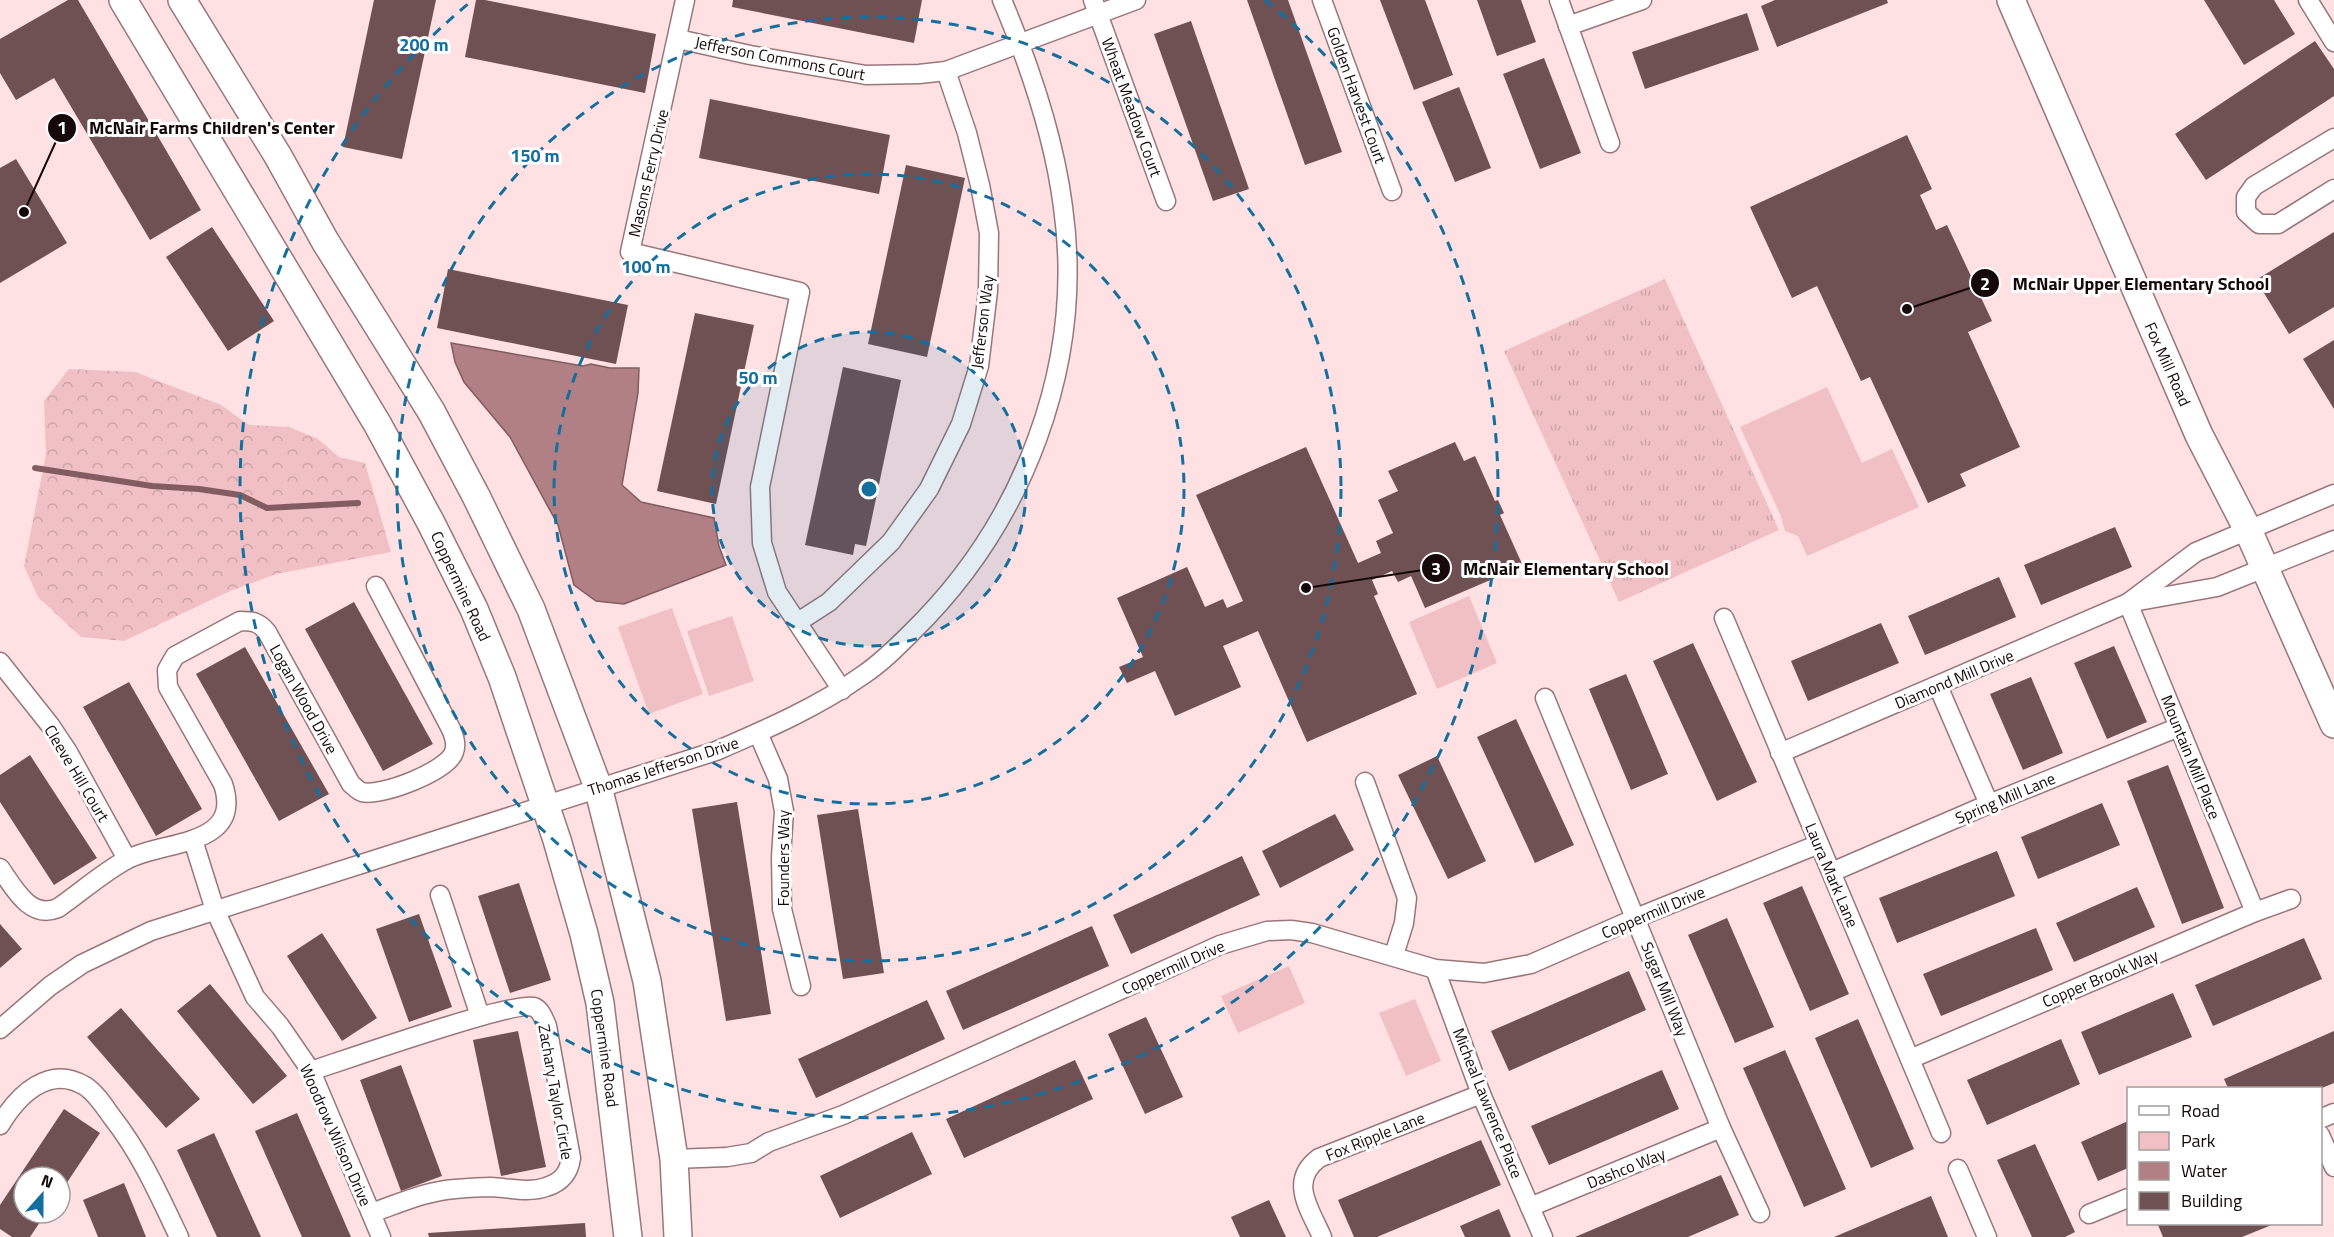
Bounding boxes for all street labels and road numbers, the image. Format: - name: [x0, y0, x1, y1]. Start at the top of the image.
- street label: Golden Harvest Court: [1321, 23, 1393, 167]
- street label: Jefferson Commons Court: [693, 30, 868, 86]
- street label: Wheat Meadow Court: [1096, 34, 1168, 180]
- street label: Masons Ferry Drive: [622, 107, 674, 239]
- street label: Jefferson Way: [964, 273, 1000, 370]
- street label: Fox Mill Road: [2139, 318, 2197, 410]
- street label: Coppermine Road: [425, 527, 497, 645]
- street label: Logan Wood Drive: [264, 640, 344, 758]
- street label: Diamond Mill Drive: [1891, 643, 2017, 715]
- street label: Mountain Mill Place: [2155, 691, 2227, 823]
- street label: Cleeve Hill Court: [39, 720, 116, 826]
- street label: Thomas Jefferson Drive: [584, 730, 742, 802]
- street label: Spring Mill Lane: [1951, 766, 2059, 830]
- street label: Founders Way: [771, 810, 795, 906]
- street label: Laura Mark Lane: [1799, 819, 1865, 931]
- street label: Coppermill Drive: [1598, 879, 1708, 945]
- street label: Coppermill Drive: [1118, 934, 1228, 1000]
- street label: Sugar Mill Way: [1635, 938, 1695, 1040]
- street label: Copper Brook Way: [2038, 943, 2162, 1013]
- street label: Coppermine Road: [585, 987, 625, 1109]
- street label: Zachary Taylor Circle: [532, 1022, 580, 1162]
- street label: Micheal Lawrence Place: [1447, 1024, 1529, 1182]
- street label: Woodrow Wilson Drive: [294, 1060, 378, 1210]
- street label: Fox Ripple Lane: [1322, 1105, 1428, 1167]
- street label: Dashco Way: [1583, 1141, 1669, 1195]

